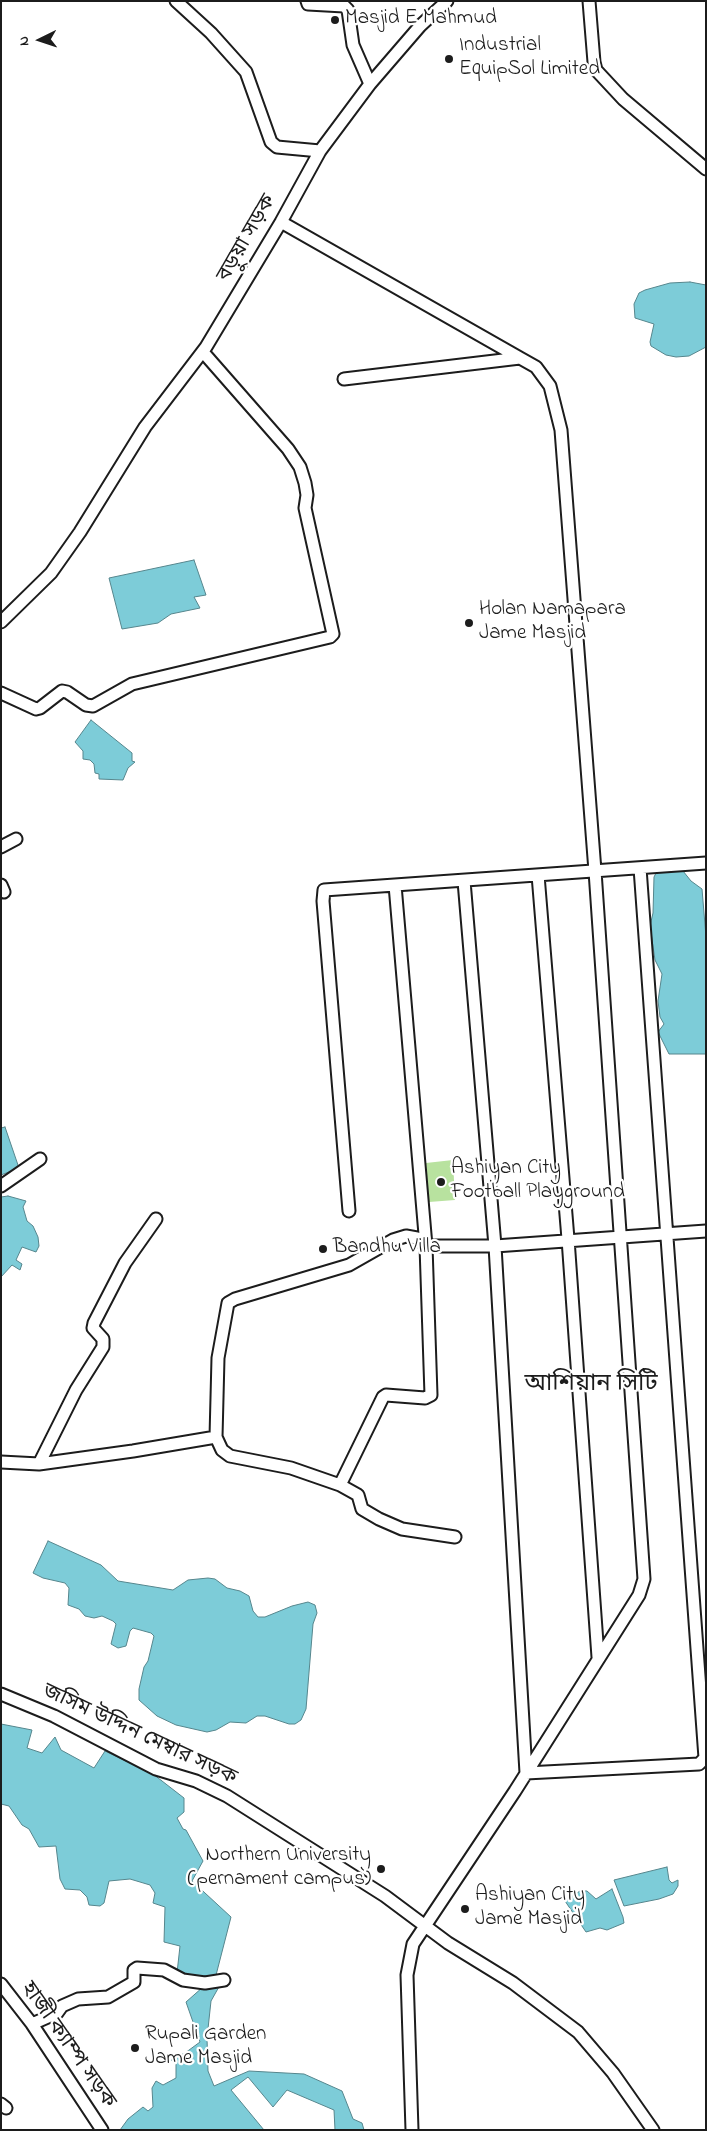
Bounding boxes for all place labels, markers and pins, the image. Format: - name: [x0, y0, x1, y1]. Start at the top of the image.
- place label: Masjid E Mahmud: [345, 7, 497, 33]
- marker: Masjid E Mahmud: [329, 14, 341, 26]
- place label: Industrial EquipSol Limited: [459, 34, 600, 84]
- marker: Industrial EquipSol Limited: [443, 53, 455, 65]
- place label: Holan Namapara Jame Masjid: [479, 598, 626, 648]
- marker: Holan Namapara Jame Masjid: [463, 617, 475, 629]
- place label: Ashiyan City Football Playground: [451, 1157, 625, 1207]
- marker: Ashiyan City Football Playground: [435, 1176, 447, 1188]
- place label: Bandhu Villa: [333, 1236, 441, 1262]
- marker: Bandhu Villa: [317, 1243, 329, 1255]
- place label: Northern University (pernament campus): [188, 1844, 371, 1894]
- marker: Northern University (pernament campus): [375, 1863, 387, 1875]
- place label: Ashiyan City Jame Masjid: [475, 1884, 585, 1934]
- marker: Ashiyan City Jame Masjid: [459, 1903, 471, 1915]
- place label: Rupali Garden Jame Masjid: [145, 2023, 266, 2073]
- marker: Rupali Garden Jame Masjid: [129, 2042, 141, 2054]

